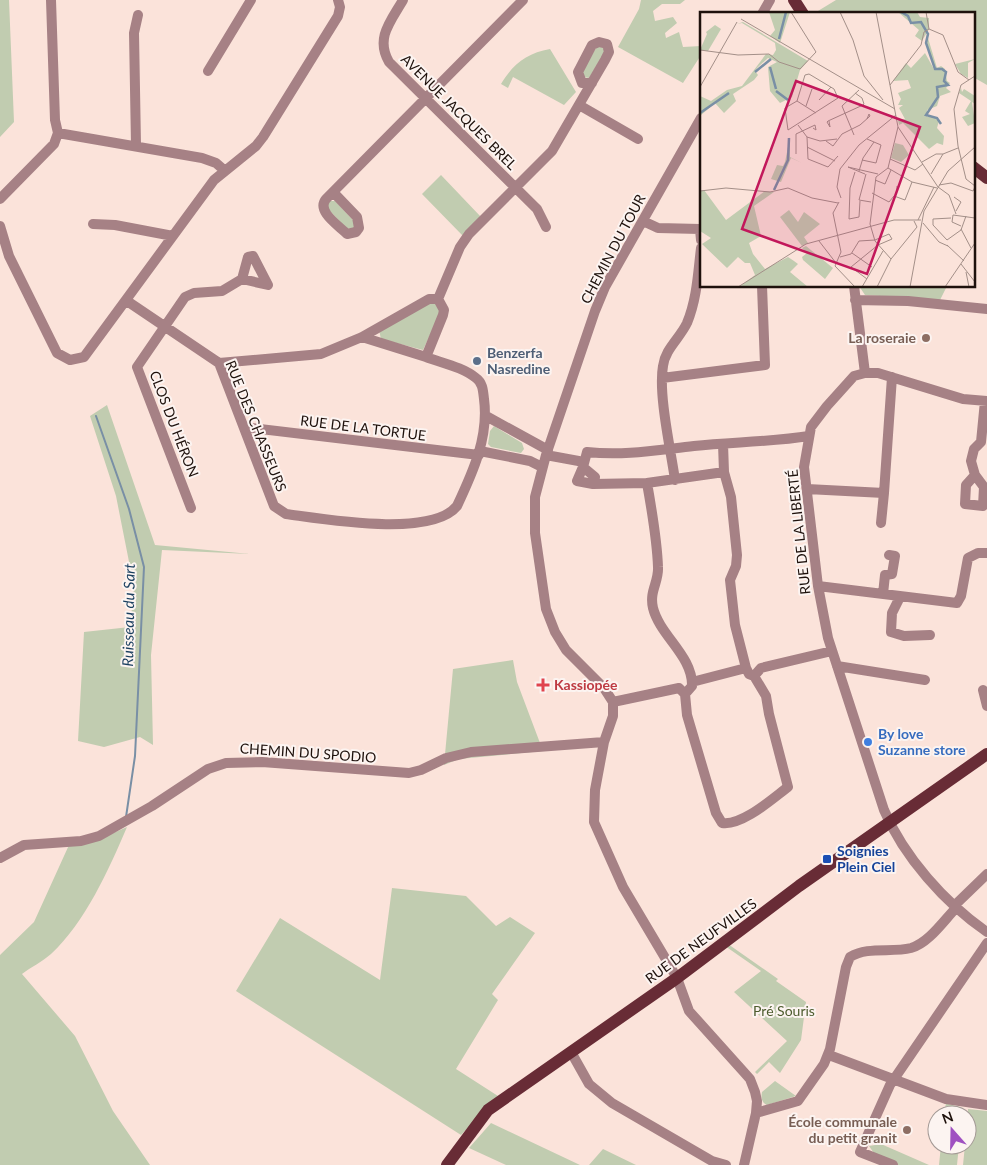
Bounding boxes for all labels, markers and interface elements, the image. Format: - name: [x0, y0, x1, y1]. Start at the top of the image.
- inset map: [700, 12, 974, 288]
- street label: AVENUE JACQUES BREL: [398, 50, 521, 173]
- street label: CHEMIN DU TOUR: [577, 191, 649, 306]
- place label: La roseraie: [848, 329, 917, 346]
- marker: La roseraie: [920, 332, 932, 344]
- place label: Benzerfa Nasredine: [487, 344, 551, 377]
- marker: Benzerfa Nasredine: [471, 355, 483, 367]
- street label: RUE DES CHASSEURS: [222, 358, 291, 494]
- street label: CLOS DU HÉRON: [146, 368, 203, 479]
- street label: RUE DE LA TORTUE: [299, 411, 427, 444]
- street label: RUE DE LA LIBERTÉ: [783, 469, 814, 596]
- water label: Ruisseau du Sart: [118, 563, 138, 667]
- place label: Kassiopée: [554, 676, 618, 693]
- marker: Kassiopée: [536, 678, 550, 692]
- place label: By love Suzanne store: [878, 725, 966, 758]
- marker: By love Suzanne store: [862, 736, 874, 748]
- street label: CHEMIN DU SPODIO: [239, 739, 377, 766]
- place label: Soignies Plein Ciel: [837, 842, 895, 875]
- marker: Soignies Plein Ciel: [821, 853, 833, 865]
- street label: RUE DE NEUFVILLES: [642, 894, 760, 987]
- park label: Pré Souris: [753, 1002, 815, 1019]
- north arrow: [927, 1105, 977, 1155]
- text: N: [939, 1107, 955, 1127]
- place label: École communale du petit granit: [788, 1113, 898, 1146]
- marker: École communale du petit granit: [901, 1124, 913, 1136]

